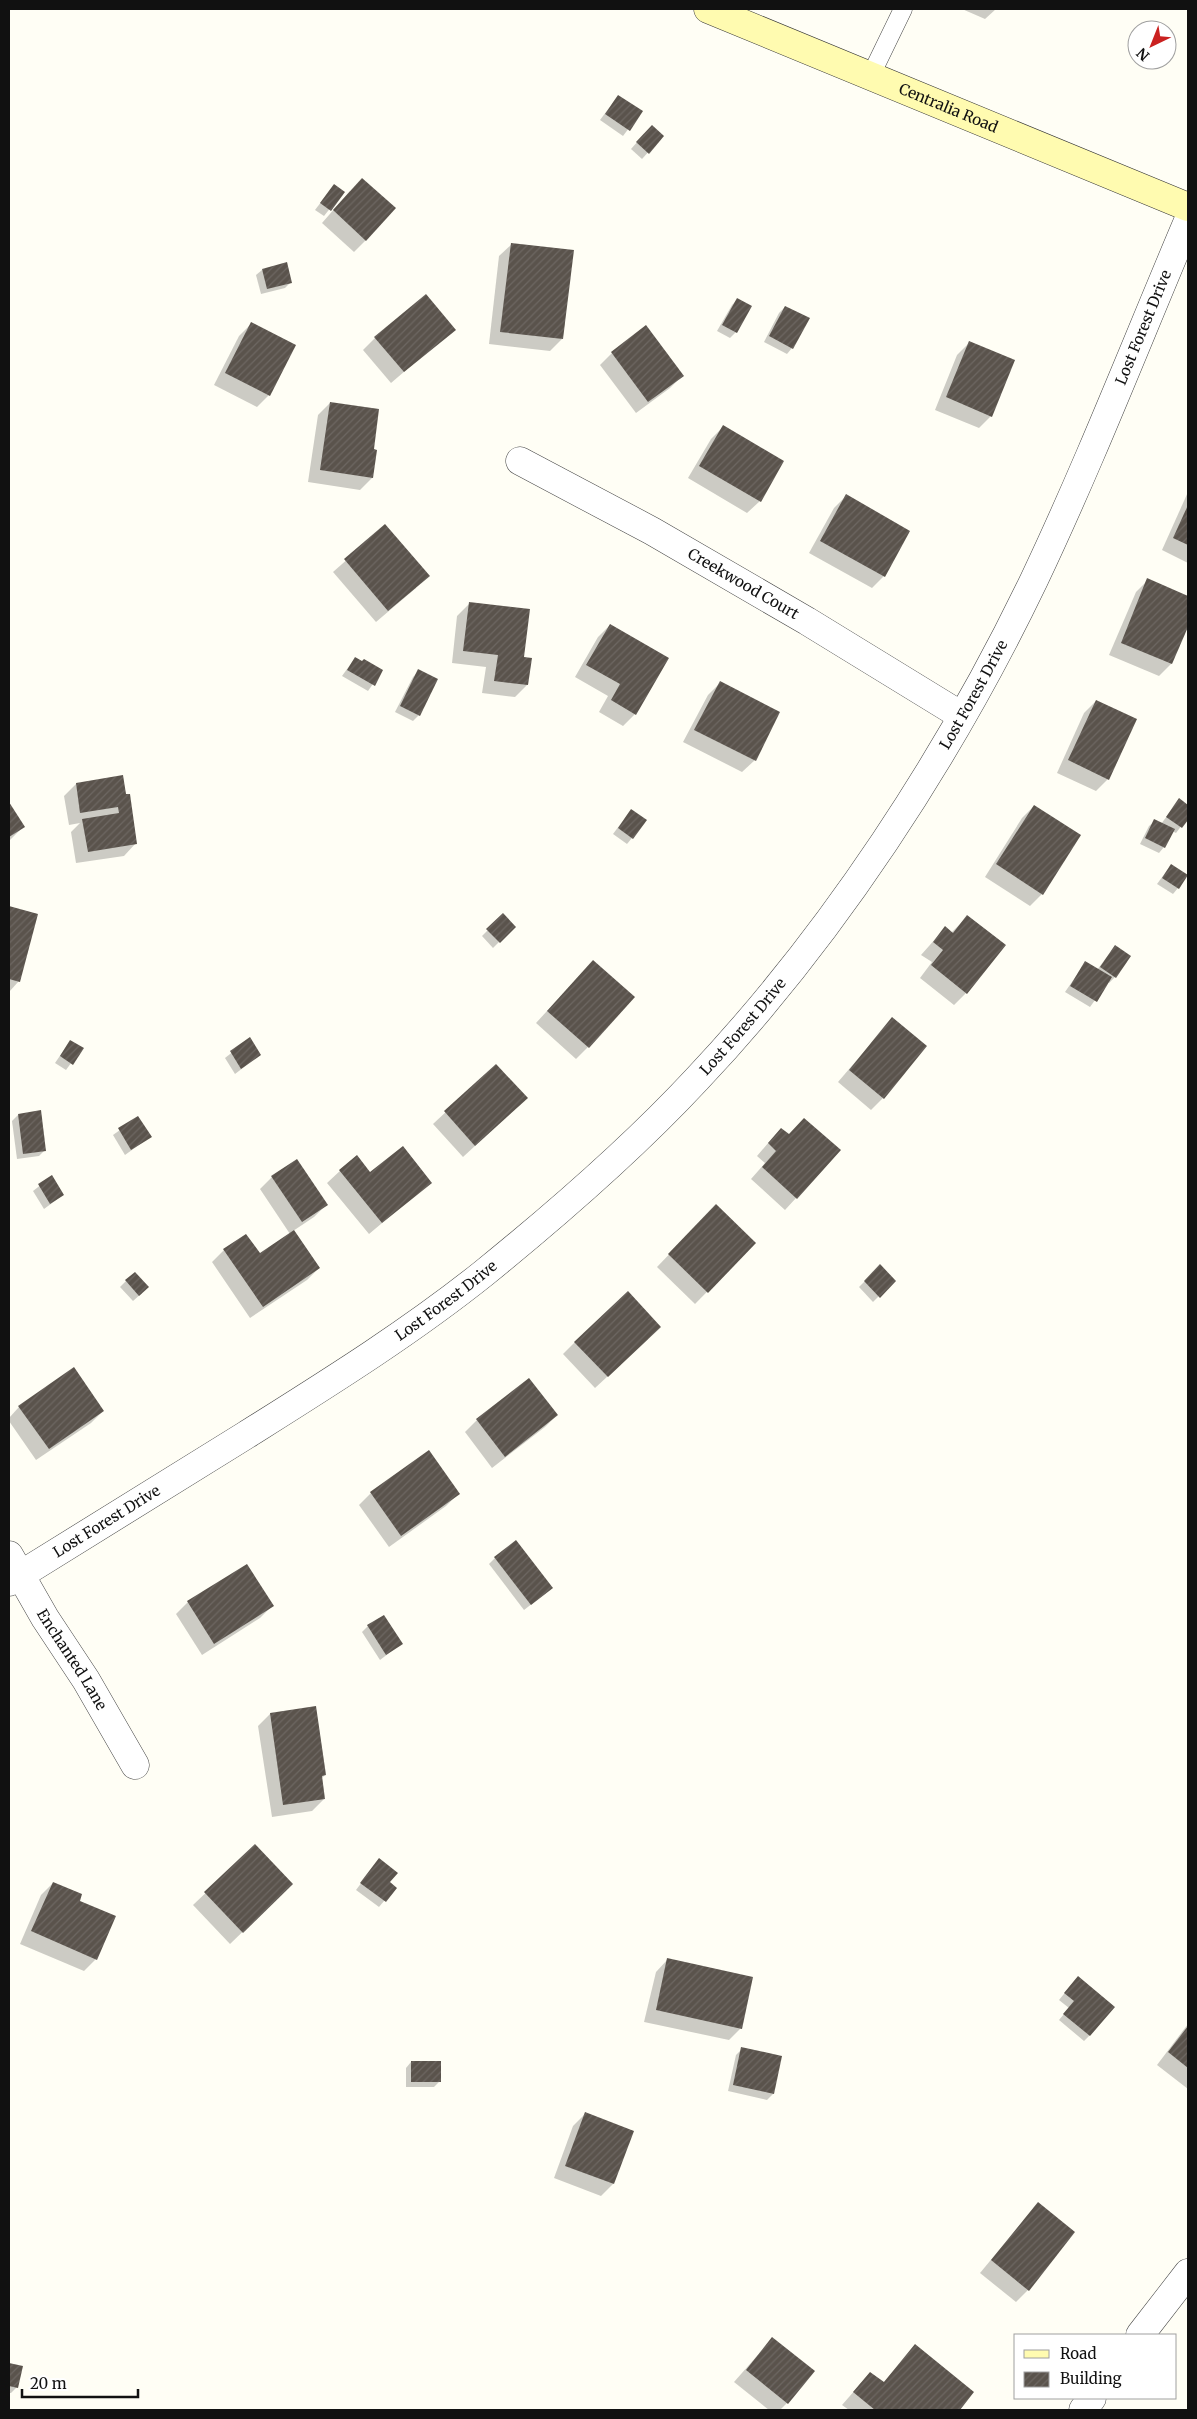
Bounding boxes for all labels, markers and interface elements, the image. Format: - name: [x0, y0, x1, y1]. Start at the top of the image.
- north arrow: [1127, 20, 1177, 70]
- text: N: [1133, 44, 1153, 65]
- street label: Centralia Road: [896, 79, 1001, 137]
- street label: Lost Forest Drive: [1111, 267, 1175, 387]
- street label: Creekwood Court: [685, 544, 803, 623]
- street label: Lost Forest Drive: [935, 636, 1011, 753]
- street label: Lost Forest Drive: [695, 974, 790, 1079]
- street label: Lost Forest Drive: [391, 1256, 501, 1345]
- street label: Lost Forest Drive: [49, 1481, 164, 1561]
- street label: Enchanted Lane: [33, 1605, 111, 1713]
- legend: [1014, 2334, 1177, 2399]
- text: Road: [1060, 2344, 1096, 2363]
- scale bar: [22, 2366, 139, 2398]
- text: Building: [1060, 2369, 1122, 2388]
- text: 20 m: [30, 2374, 67, 2393]

